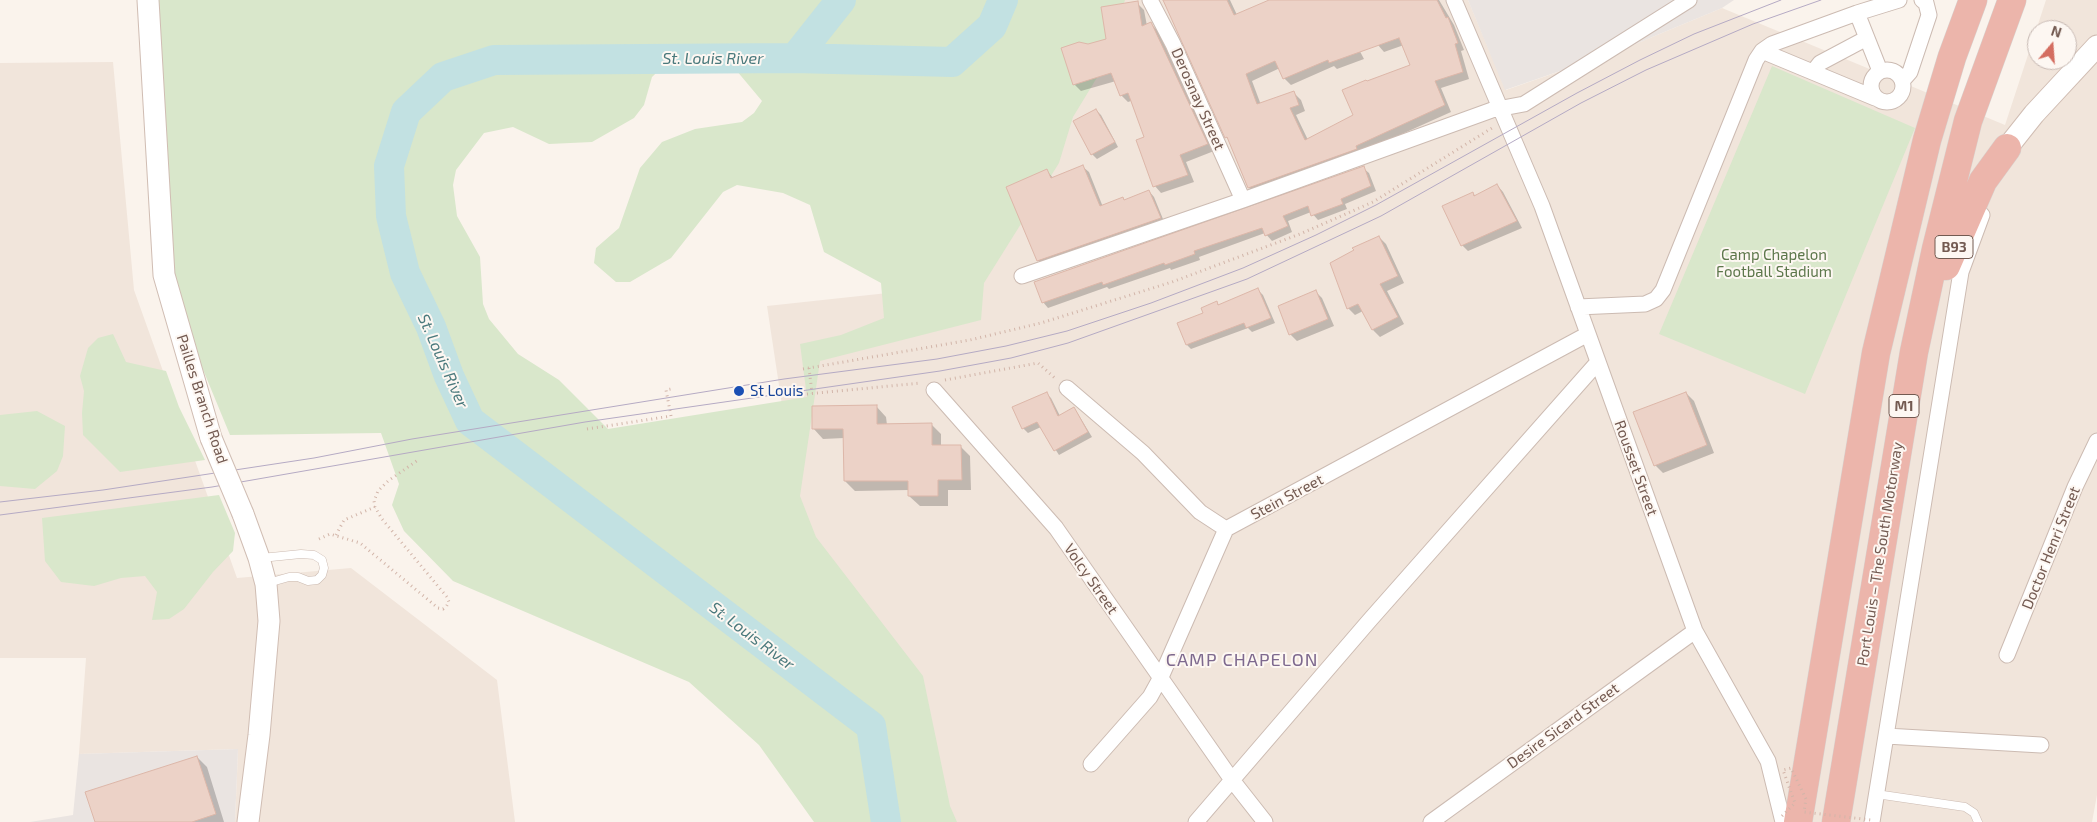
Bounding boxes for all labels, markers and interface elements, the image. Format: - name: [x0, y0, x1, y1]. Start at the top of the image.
- north arrow: [2027, 20, 2077, 70]
- text: N: [2049, 22, 2064, 41]
- street label: Derosnay Street: [1167, 45, 1229, 153]
- water label: St. Louis River: [662, 49, 764, 69]
- road number: B93: [1935, 236, 1973, 258]
- park label: Camp Chapelon Football Stadium: [1716, 246, 1832, 281]
- water label: St. Louis River: [414, 311, 472, 411]
- street label: Pailles Branch Road: [173, 332, 231, 466]
- place label: St Louis: [750, 382, 803, 400]
- marker: St Louis: [732, 384, 746, 398]
- road number: M1: [1889, 394, 1919, 418]
- street label: Rousset Street: [1610, 418, 1662, 518]
- street label: Port Louis – The South Motorway: [1853, 441, 1907, 667]
- street label: Stein Street: [1248, 470, 1326, 524]
- street label: Doctor Henri Street: [2018, 484, 2084, 612]
- street label: Volcy Street: [1060, 540, 1122, 618]
- water label: St. Louis River: [706, 598, 798, 674]
- district label: CAMP CHAPELON: [1164, 649, 1320, 671]
- street label: Desire Sicard Street: [1504, 679, 1622, 773]

